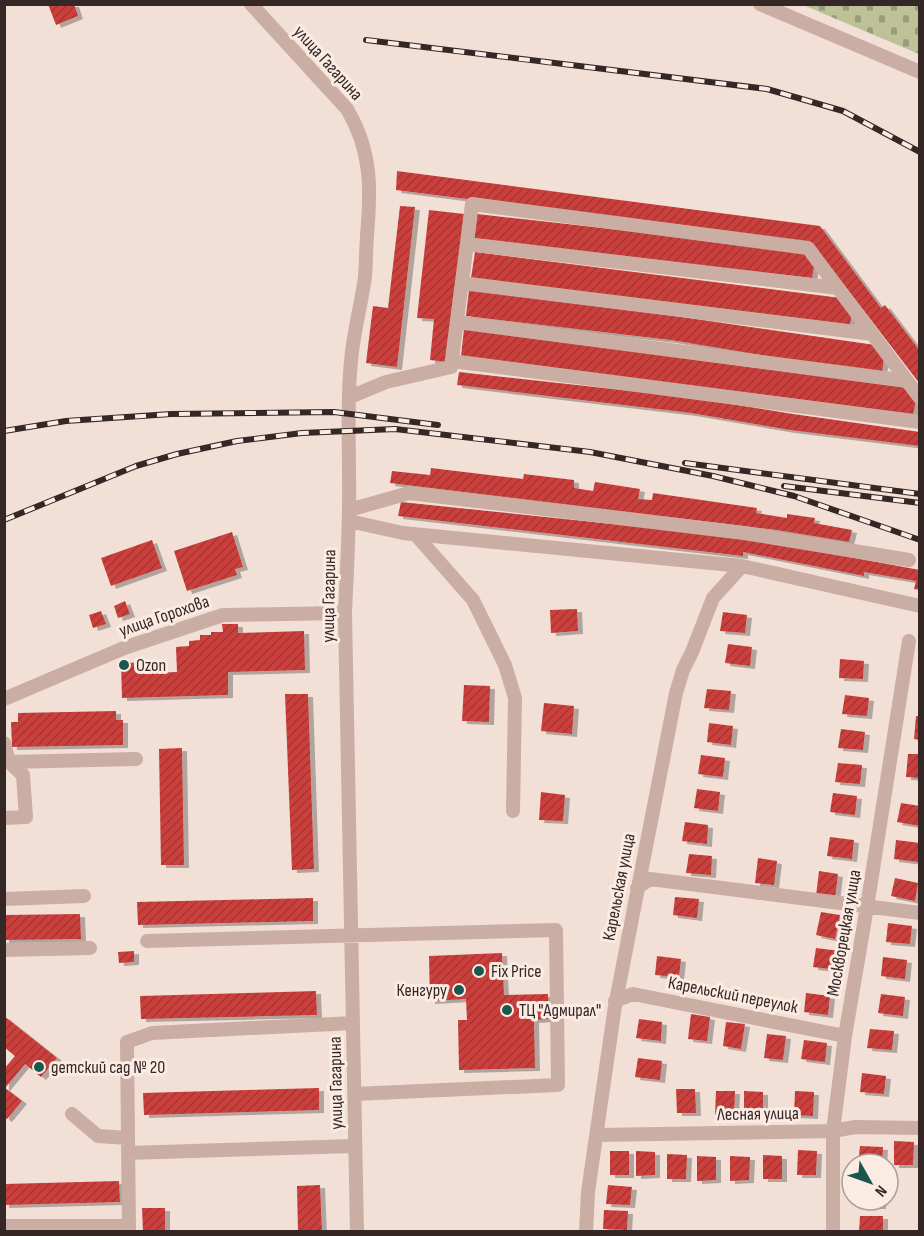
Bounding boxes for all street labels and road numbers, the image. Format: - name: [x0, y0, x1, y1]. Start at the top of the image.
- street label: улица Гагарина: [289, 21, 367, 105]
- street label: улица Гагарина: [318, 549, 340, 643]
- street label: улица Горохова: [116, 591, 212, 641]
- street label: Карельская улица: [598, 832, 640, 942]
- street label: Москворецкая улица: [823, 868, 865, 998]
- street label: Карельский переулок: [666, 972, 800, 1018]
- street label: улица Гагарина: [325, 1036, 347, 1130]
- street label: Лесная улица: [716, 1103, 799, 1125]

